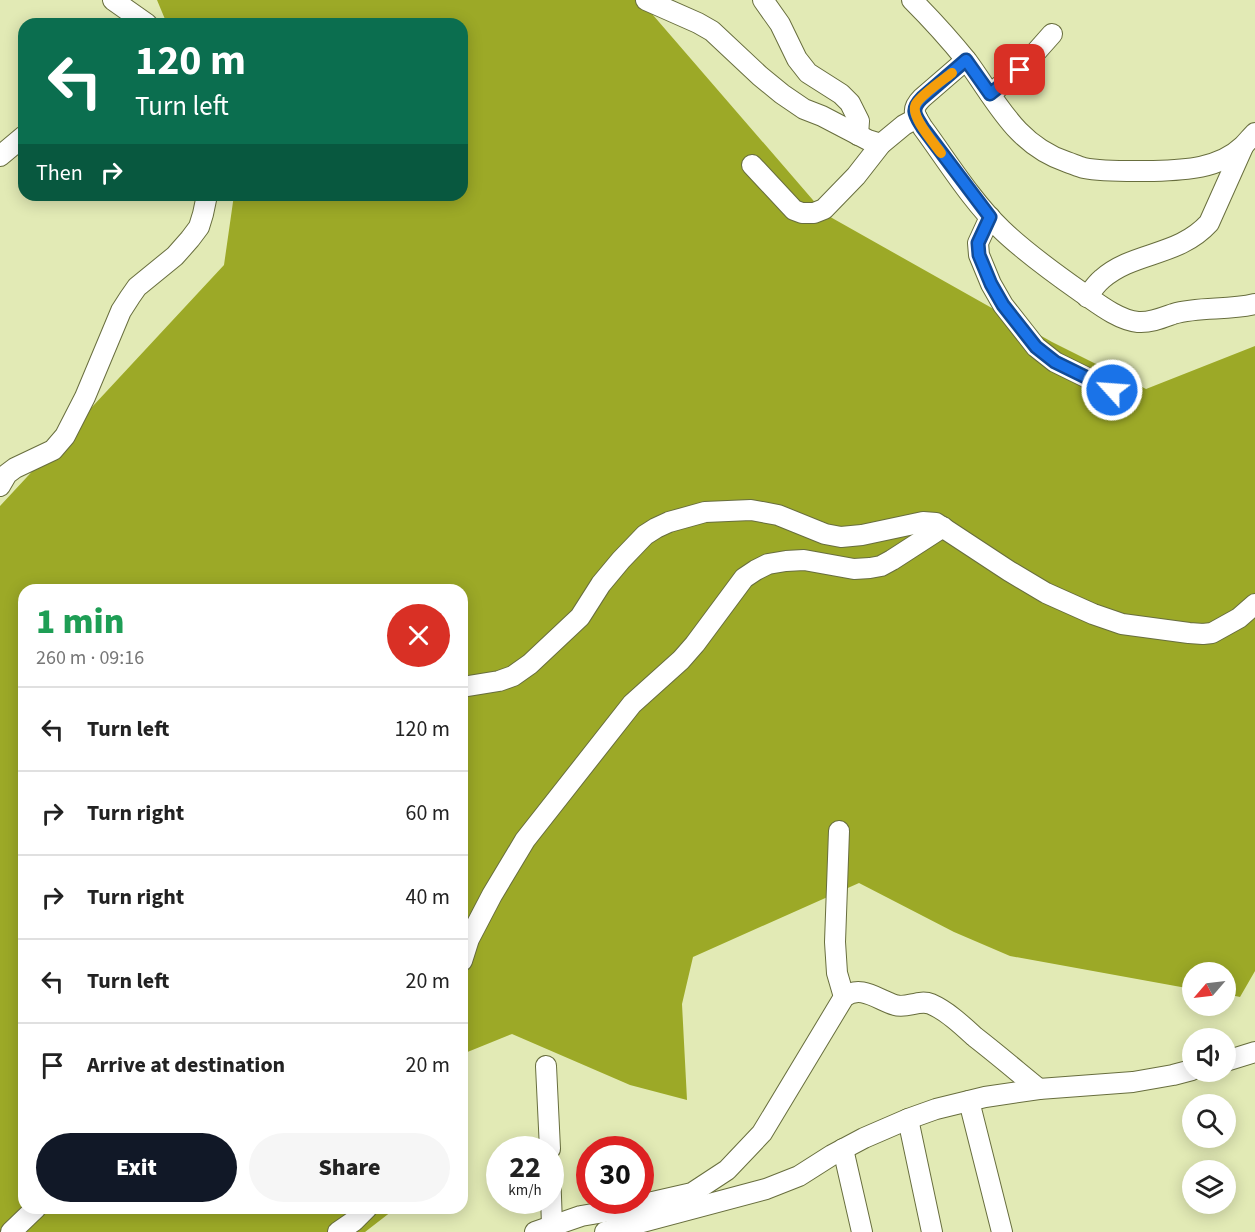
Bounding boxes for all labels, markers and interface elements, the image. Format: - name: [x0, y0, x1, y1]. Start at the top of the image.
- text: 120 m: [135, 31, 246, 91]
- icon: left: [36, 42, 114, 120]
- pin: [994, 44, 1045, 95]
- icon: arrive: [1003, 53, 1036, 86]
- text: Turn left: [135, 87, 229, 126]
- icon: right: [95, 156, 128, 189]
- text: Then: [36, 157, 83, 189]
- position arrow: [1080, 358, 1144, 422]
- text: 1 min: [36, 596, 124, 647]
- button: close: [387, 604, 450, 667]
- text: 260 m · 09:16: [36, 644, 144, 672]
- icon: left: [36, 713, 69, 746]
- text: Turn left: [87, 713, 169, 745]
- text: 120 m: [395, 713, 450, 745]
- icon: right: [36, 797, 69, 830]
- text: Turn right: [87, 797, 184, 829]
- text: 60 m: [405, 797, 450, 829]
- icon: right: [36, 881, 69, 914]
- text: Turn right: [87, 881, 184, 913]
- text: 40 m: [405, 881, 450, 913]
- north arrow: [1182, 962, 1236, 1016]
- map controls: [1182, 962, 1236, 1214]
- icon: left: [36, 965, 69, 998]
- text: Turn left: [87, 965, 169, 997]
- text: 20 m: [405, 965, 450, 997]
- button: sound: [1182, 1028, 1236, 1082]
- icon: arrive: [36, 1049, 69, 1082]
- text: Arrive at destination: [87, 1049, 285, 1081]
- text: 20 m: [405, 1049, 450, 1081]
- button: search: [1182, 1094, 1236, 1148]
- button: Exit: [36, 1133, 237, 1202]
- button: Share: [249, 1133, 450, 1202]
- speed limit sign: 30: [576, 1136, 654, 1214]
- text: 22: [509, 1146, 541, 1189]
- button: layers: [1182, 1160, 1236, 1214]
- text: km/h: [508, 1180, 542, 1201]

